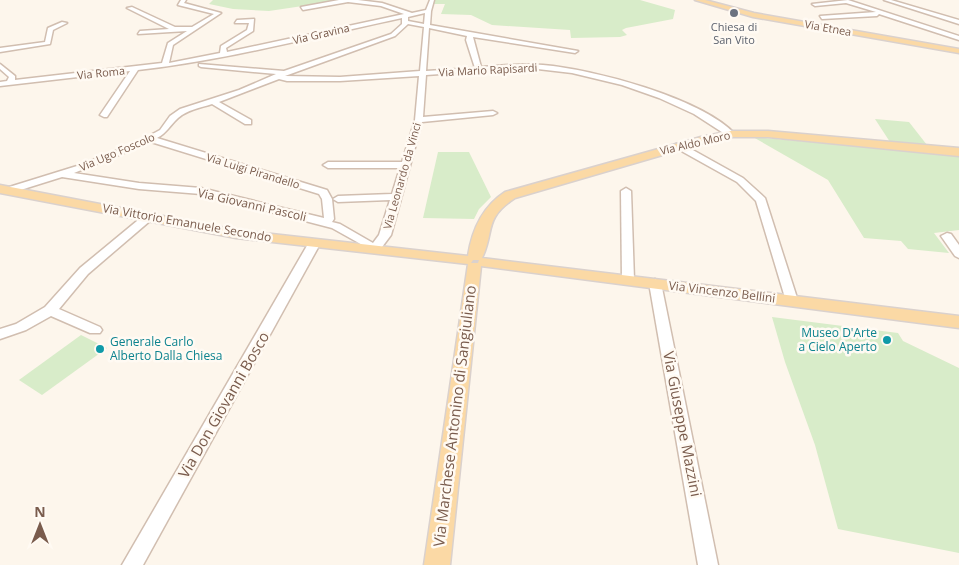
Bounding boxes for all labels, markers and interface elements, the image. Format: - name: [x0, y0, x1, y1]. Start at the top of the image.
- marker: Chiesa di San Vito: [728, 7, 740, 19]
- street label: Via Etnea: [803, 16, 853, 39]
- place label: Chiesa di San Vito: [711, 19, 757, 47]
- street label: Via Gravina: [291, 20, 351, 47]
- street label: Via Mario Rapisardi: [438, 59, 538, 80]
- street label: Via Roma: [76, 63, 126, 82]
- street label: Via Leonardo da Vinci: [379, 121, 424, 231]
- street label: Via Aldo Moro: [658, 127, 732, 158]
- street label: Via Ugo Foscolo: [77, 129, 157, 174]
- street label: Via Luigi Pirandello: [205, 149, 302, 192]
- street label: Via Giovanni Pascoli: [196, 184, 308, 225]
- street label: Via Vittorio Emanuele Secondo: [101, 199, 273, 246]
- street label: Via Vincenzo Bellini: [668, 277, 776, 306]
- street label: Via Marchese Antonino di Sangiuliano: [428, 284, 480, 548]
- place label: Museo D'Arte a Cielo Aperto: [798, 324, 877, 355]
- street label: Via Don Giovanni Bosco: [173, 328, 273, 481]
- place label: Generale Carlo Alberto Dalla Chiesa: [110, 333, 223, 364]
- marker: Museo D'Arte a Cielo Aperto: [881, 334, 893, 346]
- marker: Generale Carlo Alberto Dalla Chiesa: [94, 343, 106, 355]
- street label: Via Giuseppe Mazzini: [659, 349, 707, 498]
- north arrow: [15, 500, 65, 550]
- text: N: [34, 502, 46, 521]

